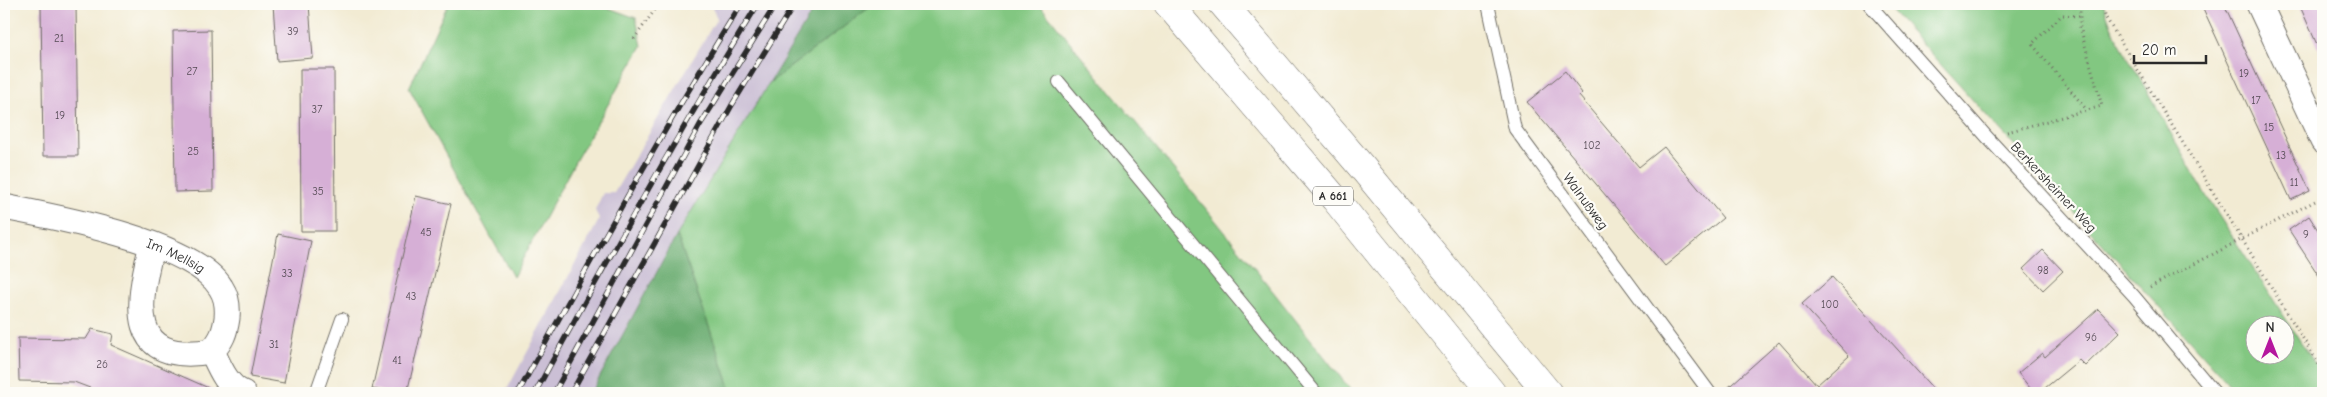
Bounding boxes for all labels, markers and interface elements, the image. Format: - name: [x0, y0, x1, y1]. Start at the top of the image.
- house number: 39: [287, 25, 299, 38]
- house number: 21: [54, 32, 64, 45]
- scale bar: [2134, 32, 2207, 64]
- text: 20 m: [2142, 41, 2176, 59]
- house number: 27: [187, 65, 197, 78]
- house number: 19: [2239, 67, 2249, 80]
- house number: 17: [2251, 94, 2261, 107]
- house number: 37: [312, 103, 322, 116]
- house number: 19: [55, 109, 65, 122]
- house number: 15: [2264, 121, 2274, 134]
- street label: Berkersheimer Weg: [2007, 138, 2100, 236]
- house number: 102: [1584, 139, 1601, 152]
- house number: 25: [187, 145, 199, 158]
- house number: 13: [2276, 149, 2286, 162]
- street label: Walnußweg: [1559, 169, 1612, 233]
- house number: 11: [2290, 176, 2298, 189]
- house number: 35: [312, 185, 324, 198]
- road number: A 661: [1313, 187, 1353, 206]
- house number: 45: [420, 226, 432, 239]
- house number: 9: [2303, 228, 2309, 241]
- street label: Im Mellsig: [144, 235, 208, 277]
- house number: 98: [2037, 264, 2049, 277]
- house number: 33: [281, 267, 293, 280]
- house number: 43: [406, 290, 416, 303]
- house number: 100: [1821, 298, 1839, 311]
- north arrow: [2244, 314, 2294, 364]
- text: N: [2265, 319, 2275, 336]
- house number: 96: [2085, 331, 2097, 344]
- house number: 31: [269, 338, 279, 351]
- house number: 41: [392, 354, 402, 367]
- house number: 26: [96, 358, 108, 371]

